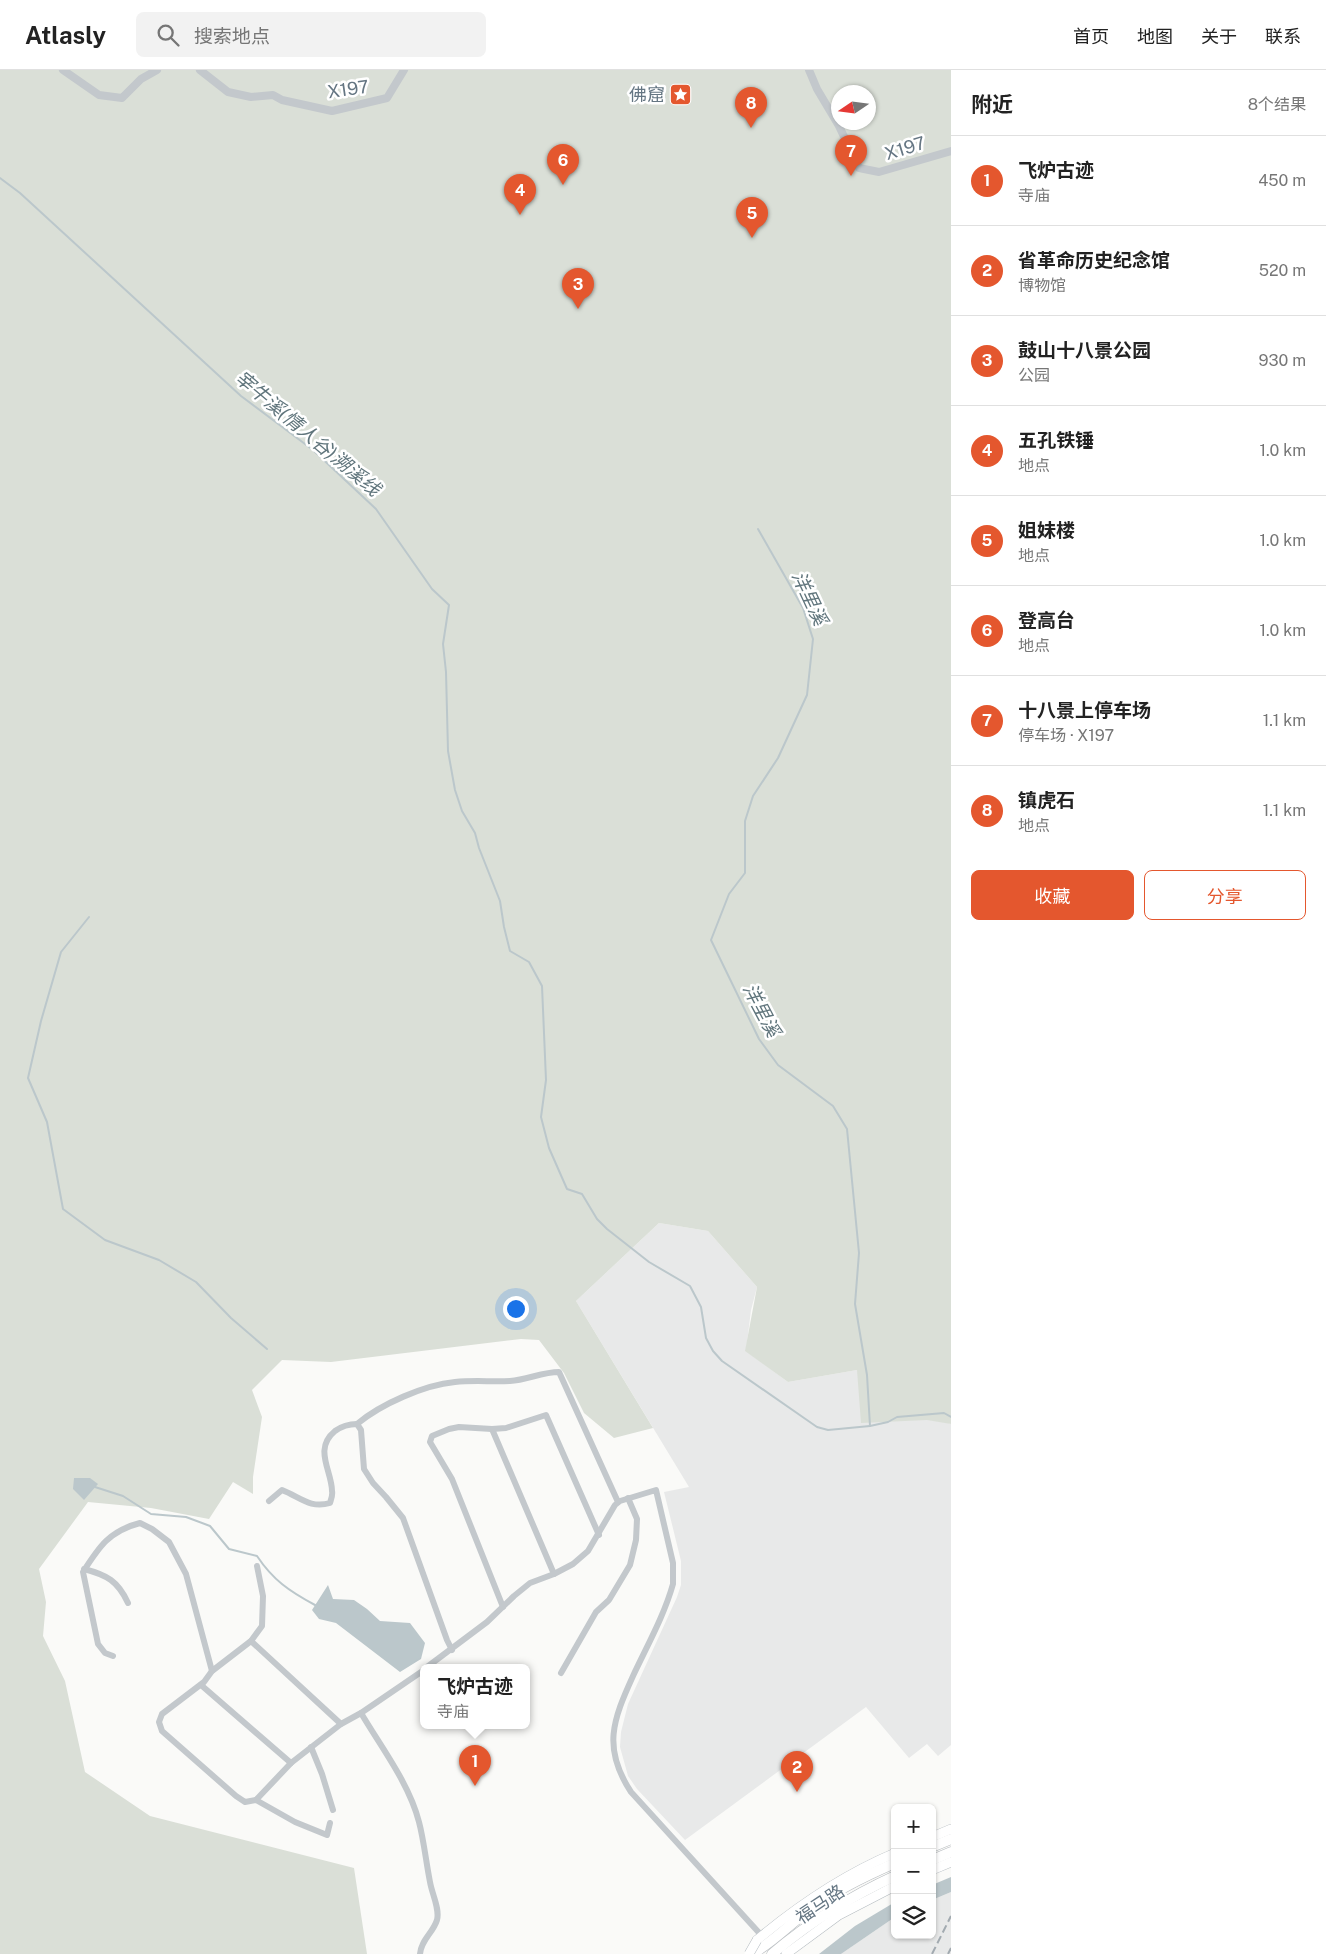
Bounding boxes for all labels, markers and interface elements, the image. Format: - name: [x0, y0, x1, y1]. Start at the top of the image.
- search box: [136, 12, 486, 57]
- text: Atlasly: [25, 21, 106, 49]
- icon: search: [154, 21, 182, 49]
- text: 搜索地点: [194, 25, 270, 47]
- text: 首页: [1073, 26, 1109, 47]
- text: 地图: [1137, 26, 1173, 47]
- text: 关于: [1201, 26, 1237, 47]
- text: 联系: [1265, 26, 1301, 47]
- street label: X197: [326, 76, 370, 102]
- place icon: 佛窟: [669, 82, 693, 106]
- place label: 佛窟: [629, 84, 665, 105]
- north arrow: [831, 85, 876, 130]
- pin: 8: [735, 87, 767, 128]
- text: 附近: [971, 92, 1013, 117]
- text: 8个结果: [1248, 95, 1306, 114]
- street label: X197: [882, 132, 928, 164]
- pin: 7: [835, 135, 867, 176]
- pin: 6: [547, 144, 579, 185]
- text: 飞炉古迹: [1018, 159, 1094, 181]
- text: 1: [984, 171, 990, 190]
- text: 450 m: [1258, 171, 1306, 190]
- pin: 4: [504, 174, 536, 215]
- text: 寺庙: [1018, 186, 1050, 205]
- pin: 5: [736, 197, 768, 238]
- text: 省革命历史纪念馆: [1018, 249, 1170, 271]
- text: 2: [982, 261, 992, 280]
- text: 520 m: [1259, 261, 1306, 280]
- pin: 3: [562, 268, 594, 309]
- text: 博物馆: [1018, 276, 1066, 295]
- text: 鼓山十八景公园: [1018, 339, 1151, 361]
- text: 3: [982, 351, 992, 370]
- text: 930 m: [1259, 351, 1306, 370]
- water label: 宰牛溪(情人谷)溯溪线: [231, 366, 386, 501]
- text: 公园: [1018, 366, 1050, 385]
- text: 五孔铁锤: [1018, 429, 1094, 451]
- text: 4: [982, 441, 992, 460]
- text: 1.0 km: [1259, 441, 1306, 460]
- text: 地点: [1018, 456, 1050, 475]
- text: 姐妹楼: [1018, 519, 1075, 541]
- text: 5: [982, 531, 992, 550]
- text: 1.0 km: [1259, 531, 1306, 550]
- text: 地点: [1018, 546, 1050, 565]
- water label: 洋里溪: [788, 568, 833, 630]
- text: 登高台: [1018, 609, 1075, 631]
- text: 6: [982, 621, 992, 640]
- text: 1.0 km: [1259, 621, 1306, 640]
- text: 地点: [1018, 636, 1050, 655]
- text: 十八景上停车场: [1018, 699, 1151, 721]
- text: 7: [982, 711, 992, 730]
- text: 1.1 km: [1263, 711, 1306, 730]
- text: 停车场 · X197: [1018, 726, 1114, 745]
- text: 镇虎石: [1018, 789, 1075, 811]
- text: 8: [982, 801, 992, 820]
- text: 1.1 km: [1263, 801, 1306, 820]
- text: 地点: [1018, 816, 1050, 835]
- button: 收藏: [971, 870, 1134, 920]
- button: 分享: [1144, 870, 1306, 920]
- water label: 洋里溪: [739, 980, 786, 1042]
- your location: [503, 1296, 529, 1322]
- popup: [420, 1664, 530, 1729]
- text: 飞炉古迹: [437, 1675, 513, 1697]
- text: 寺庙: [437, 1702, 469, 1721]
- pin: 1: [459, 1745, 491, 1786]
- pin: 2: [781, 1751, 813, 1792]
- map controls: [891, 1804, 936, 1939]
- button: +: [891, 1804, 936, 1849]
- button: −: [891, 1849, 936, 1894]
- street label: 福马路: [792, 1880, 848, 1928]
- button: layers: [891, 1894, 936, 1939]

